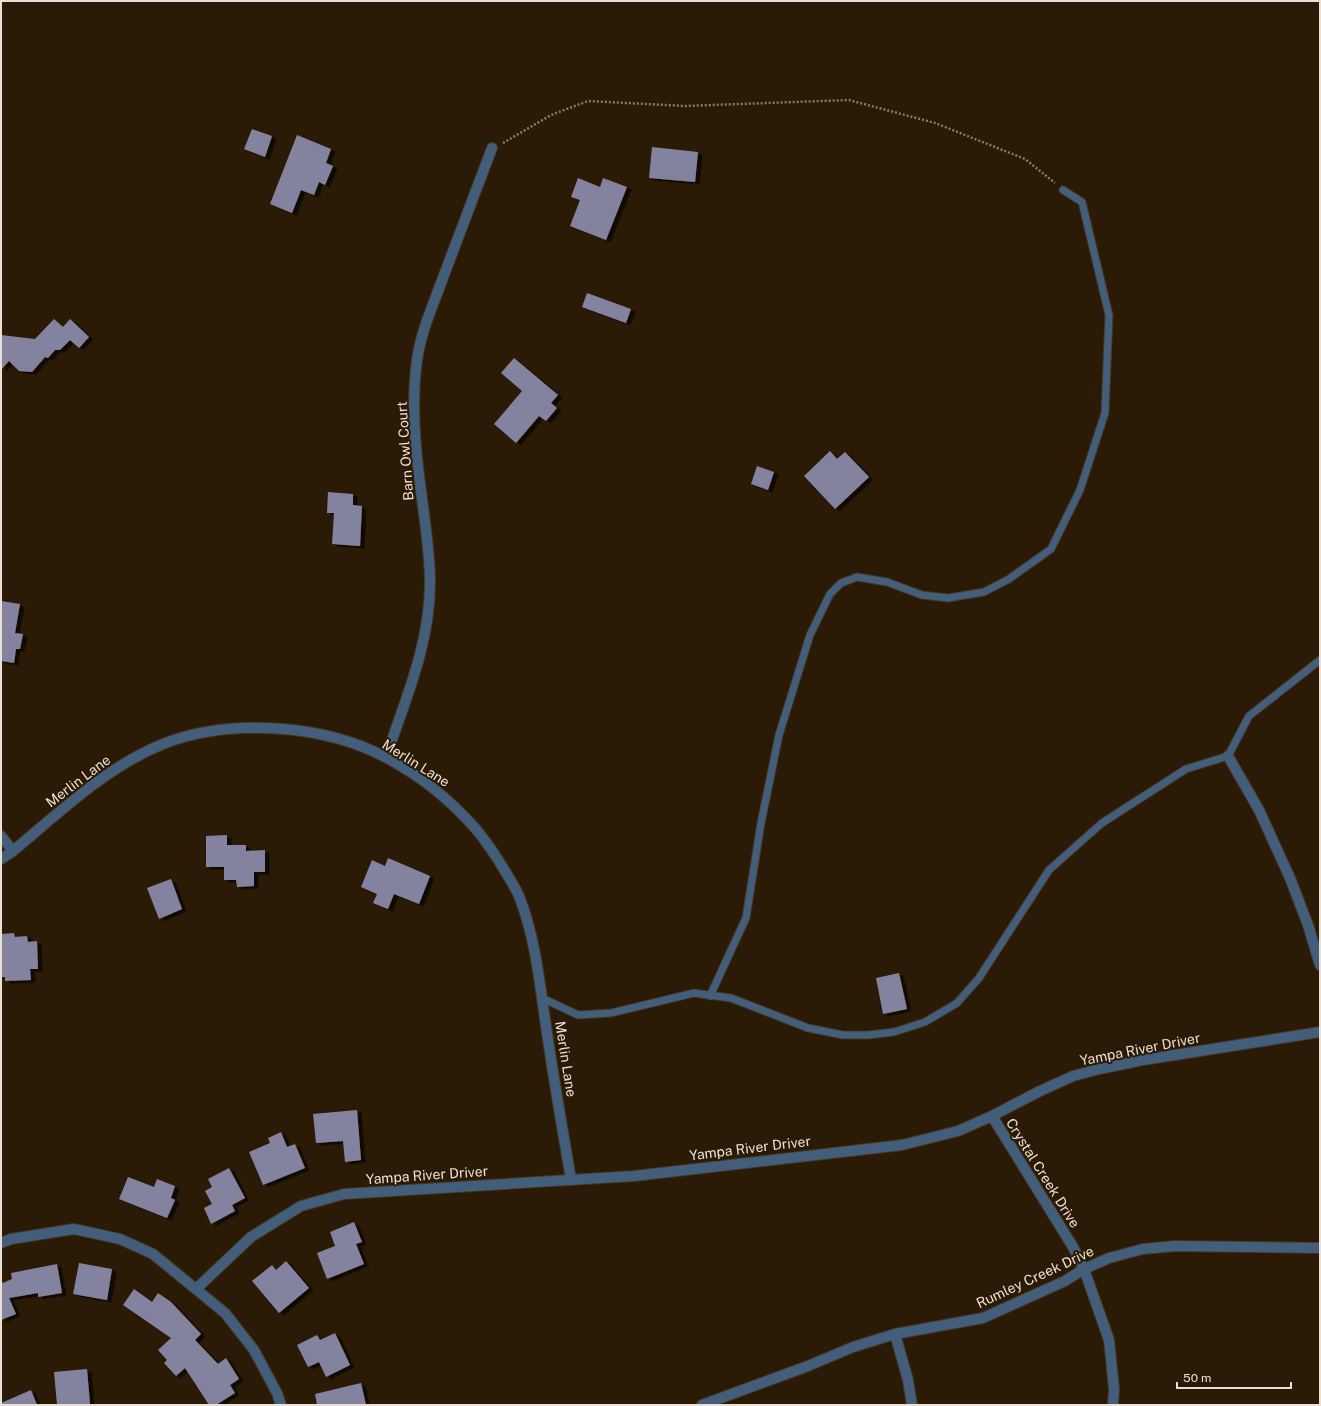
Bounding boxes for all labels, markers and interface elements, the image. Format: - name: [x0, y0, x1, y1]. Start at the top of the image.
- street label: Barn Owl Court: [394, 401, 416, 501]
- street label: Merlin Lane: [379, 736, 453, 790]
- street label: Merlin Lane: [43, 752, 113, 810]
- street label: Merlin Lane: [552, 1020, 580, 1098]
- street label: Yampa River Driver: [1078, 1029, 1202, 1069]
- street label: Crystal Creek Drive: [1003, 1115, 1083, 1231]
- street label: Yampa River Driver: [688, 1133, 812, 1163]
- street label: Yampa River Driver: [365, 1163, 489, 1187]
- street label: Rumley Creek Drive: [974, 1243, 1096, 1311]
- scale bar: [1177, 1364, 1291, 1390]
- text: 50 m: [1183, 1371, 1211, 1385]

